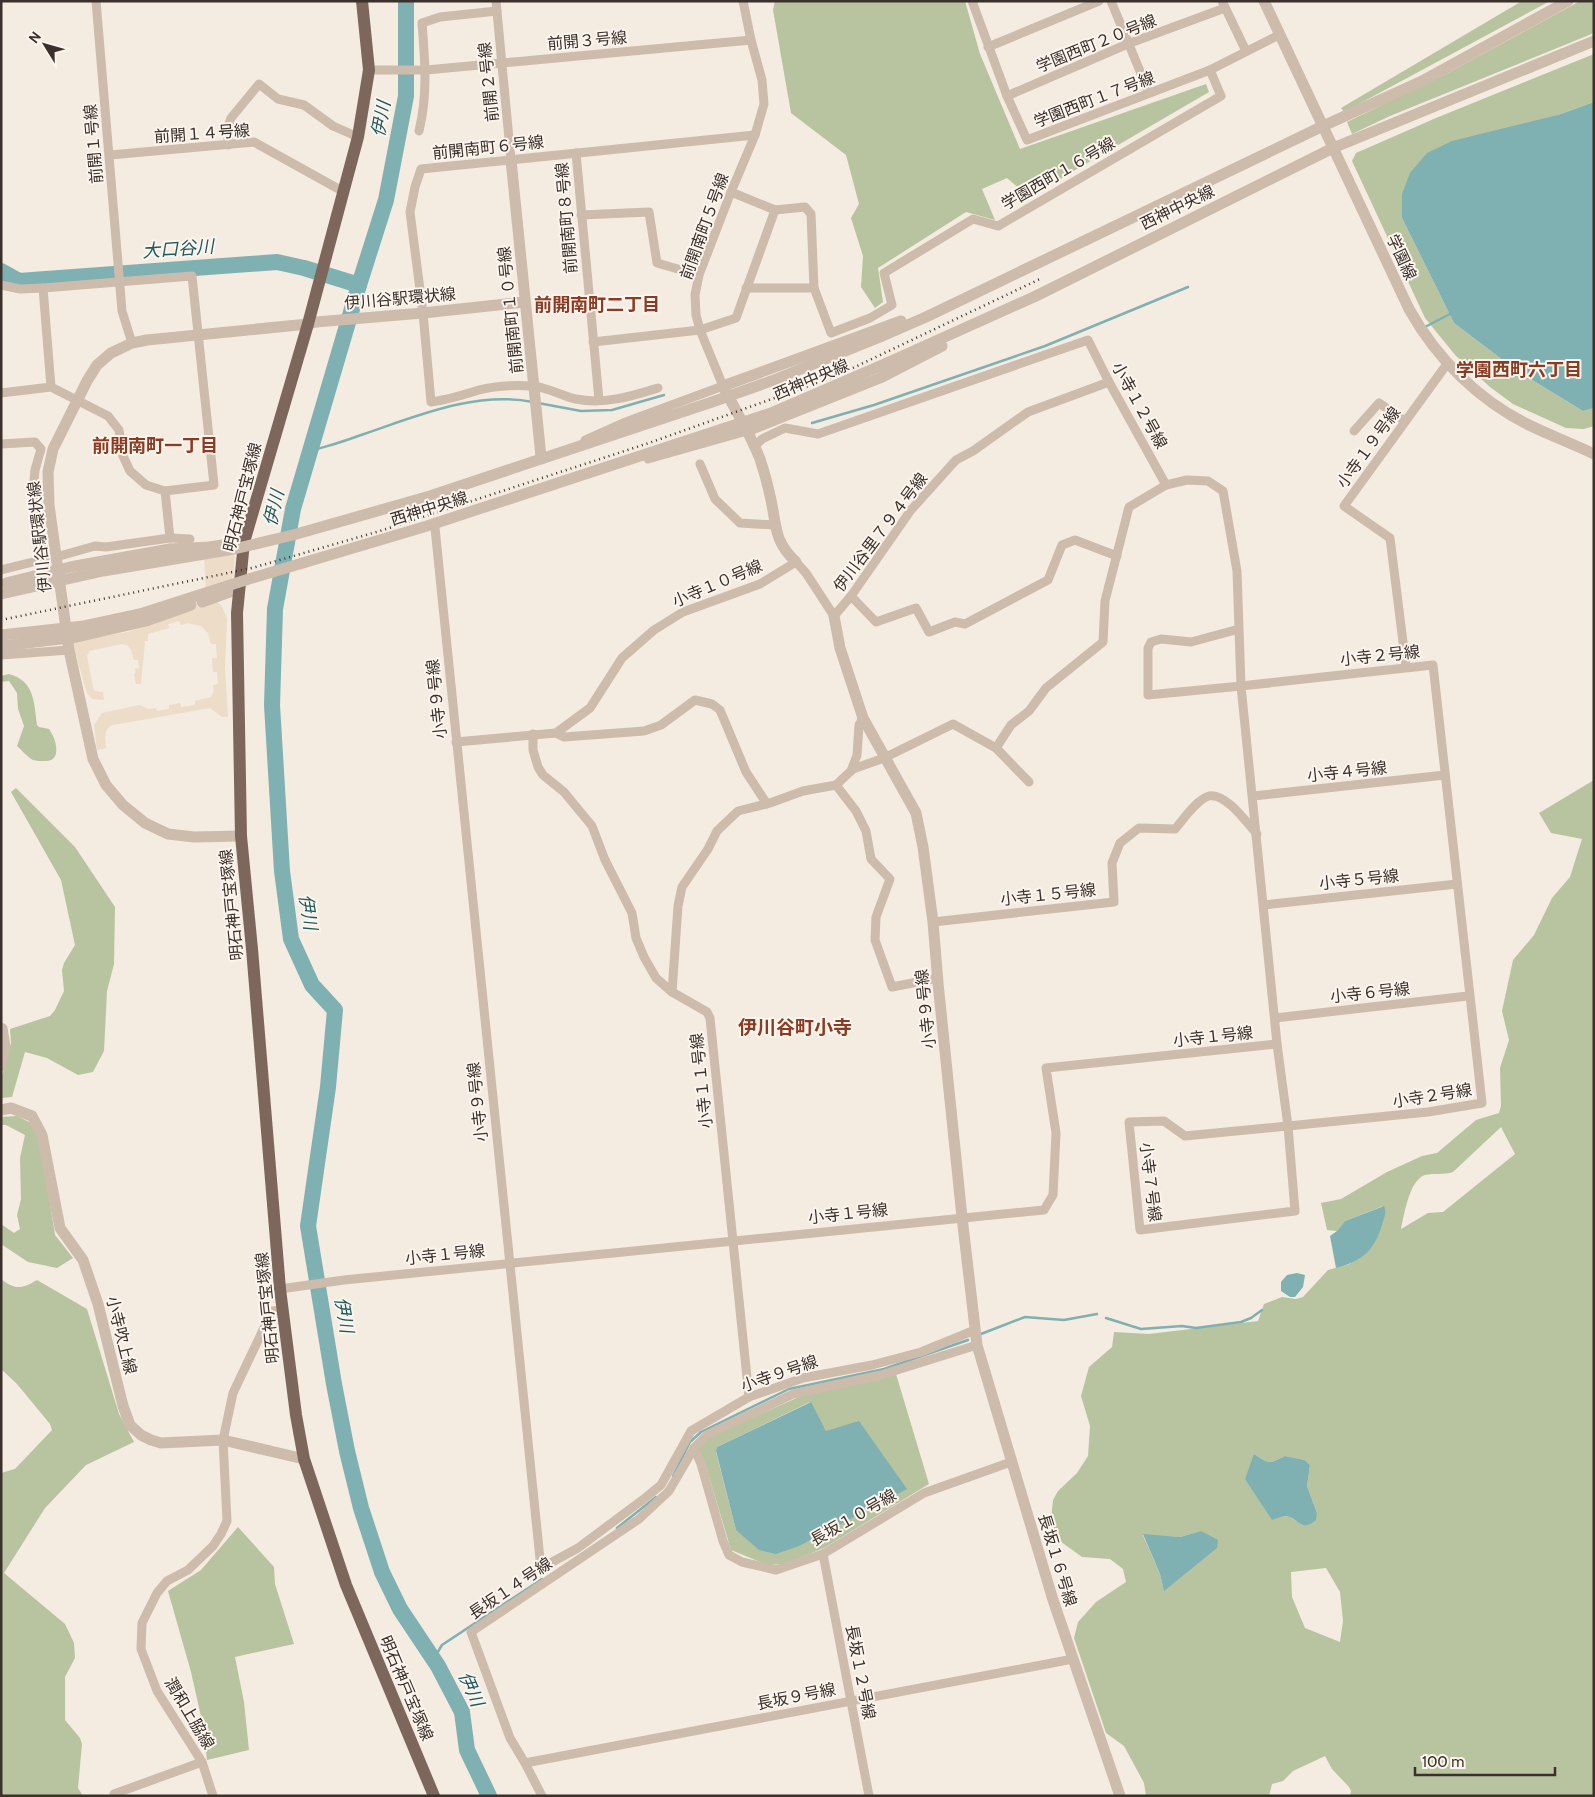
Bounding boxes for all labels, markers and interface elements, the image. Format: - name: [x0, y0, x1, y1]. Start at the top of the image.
- street label: 学園西町２０号線: [1033, 11, 1159, 76]
- north arrow: [20, 20, 70, 70]
- text: N: [24, 28, 45, 47]
- street label: 前開３号線: [546, 28, 628, 53]
- street label: 前開２号線: [475, 41, 502, 123]
- street label: 学園西町１７号線: [1031, 68, 1157, 131]
- water label: 伊川: [367, 97, 395, 139]
- street label: 前開１号線: [81, 103, 106, 185]
- street label: 前開１４号線: [153, 121, 251, 146]
- street label: 前開南町６号線: [431, 132, 545, 163]
- street label: 学園西町１６号線: [998, 133, 1118, 214]
- street label: 前開南町８号線: [552, 161, 581, 275]
- street label: 前開南町５号線: [676, 170, 733, 282]
- street label: 西神中央線: [1137, 181, 1217, 234]
- street label: 学園線: [1383, 231, 1420, 283]
- water label: 大口谷川: [141, 235, 217, 262]
- street label: 前開南町１０号線: [494, 245, 527, 375]
- street label: 伊川谷駅環状線: [343, 284, 457, 313]
- district label: 前開南町二丁目: [534, 294, 660, 316]
- street label: 西神中央線: [771, 355, 852, 404]
- street label: 小寺１２号線: [1108, 359, 1171, 452]
- district label: 学園西町六丁目: [1456, 359, 1582, 381]
- street label: 小寺１９号線: [1333, 403, 1404, 492]
- district label: 前開南町一丁目: [92, 435, 218, 457]
- street label: 明石神戸宝塚線: [220, 440, 265, 554]
- street label: 伊川谷里７９４号線: [829, 469, 931, 596]
- street label: 伊川谷駅環状線: [24, 480, 55, 594]
- water label: 伊川: [259, 486, 289, 528]
- street label: 西神中央線: [388, 488, 470, 529]
- street label: 小寺１０号線: [669, 556, 765, 611]
- street label: 小寺２号線: [1339, 642, 1421, 669]
- street label: 小寺９号線: [423, 658, 450, 740]
- street label: 小寺４号線: [1306, 758, 1388, 785]
- street label: 明石神戸宝塚線: [216, 848, 247, 962]
- street label: 小寺５号線: [1318, 866, 1400, 893]
- street label: 小寺１５号線: [999, 880, 1097, 909]
- water label: 伊川: [294, 893, 322, 933]
- street label: 小寺９号線: [912, 968, 939, 1050]
- street label: 小寺６号線: [1329, 979, 1411, 1006]
- district label: 伊川谷町小寺: [738, 1016, 852, 1039]
- street label: 小寺１号線: [1172, 1023, 1254, 1050]
- street label: 小寺１１号線: [687, 1032, 716, 1130]
- street label: 小寺９号線: [464, 1061, 491, 1143]
- street label: 小寺２号線: [1391, 1080, 1473, 1111]
- street label: 小寺７号線: [1136, 1141, 1165, 1223]
- street label: 小寺１号線: [807, 1200, 889, 1227]
- street label: 小寺１号線: [404, 1241, 486, 1268]
- street label: 明石神戸宝塚線: [252, 1251, 283, 1365]
- street label: 小寺吹上線: [103, 1294, 140, 1376]
- water label: 伊川: [330, 1295, 358, 1337]
- street label: 小寺９号線: [738, 1351, 820, 1395]
- street label: 長坂１０号線: [807, 1485, 900, 1550]
- street label: 長坂１６号線: [1034, 1511, 1081, 1609]
- street label: 長坂１４号線: [465, 1554, 555, 1623]
- street label: 長坂１２号線: [842, 1623, 879, 1721]
- street label: 明石神戸宝塚線: [376, 1633, 437, 1743]
- water label: 伊川: [454, 1668, 489, 1712]
- street label: 潤和上脇線: [161, 1674, 218, 1752]
- street label: 長坂９号線: [755, 1680, 837, 1713]
- scale bar: [1415, 1744, 1555, 1776]
- text: 100 m: [1422, 1753, 1464, 1771]

